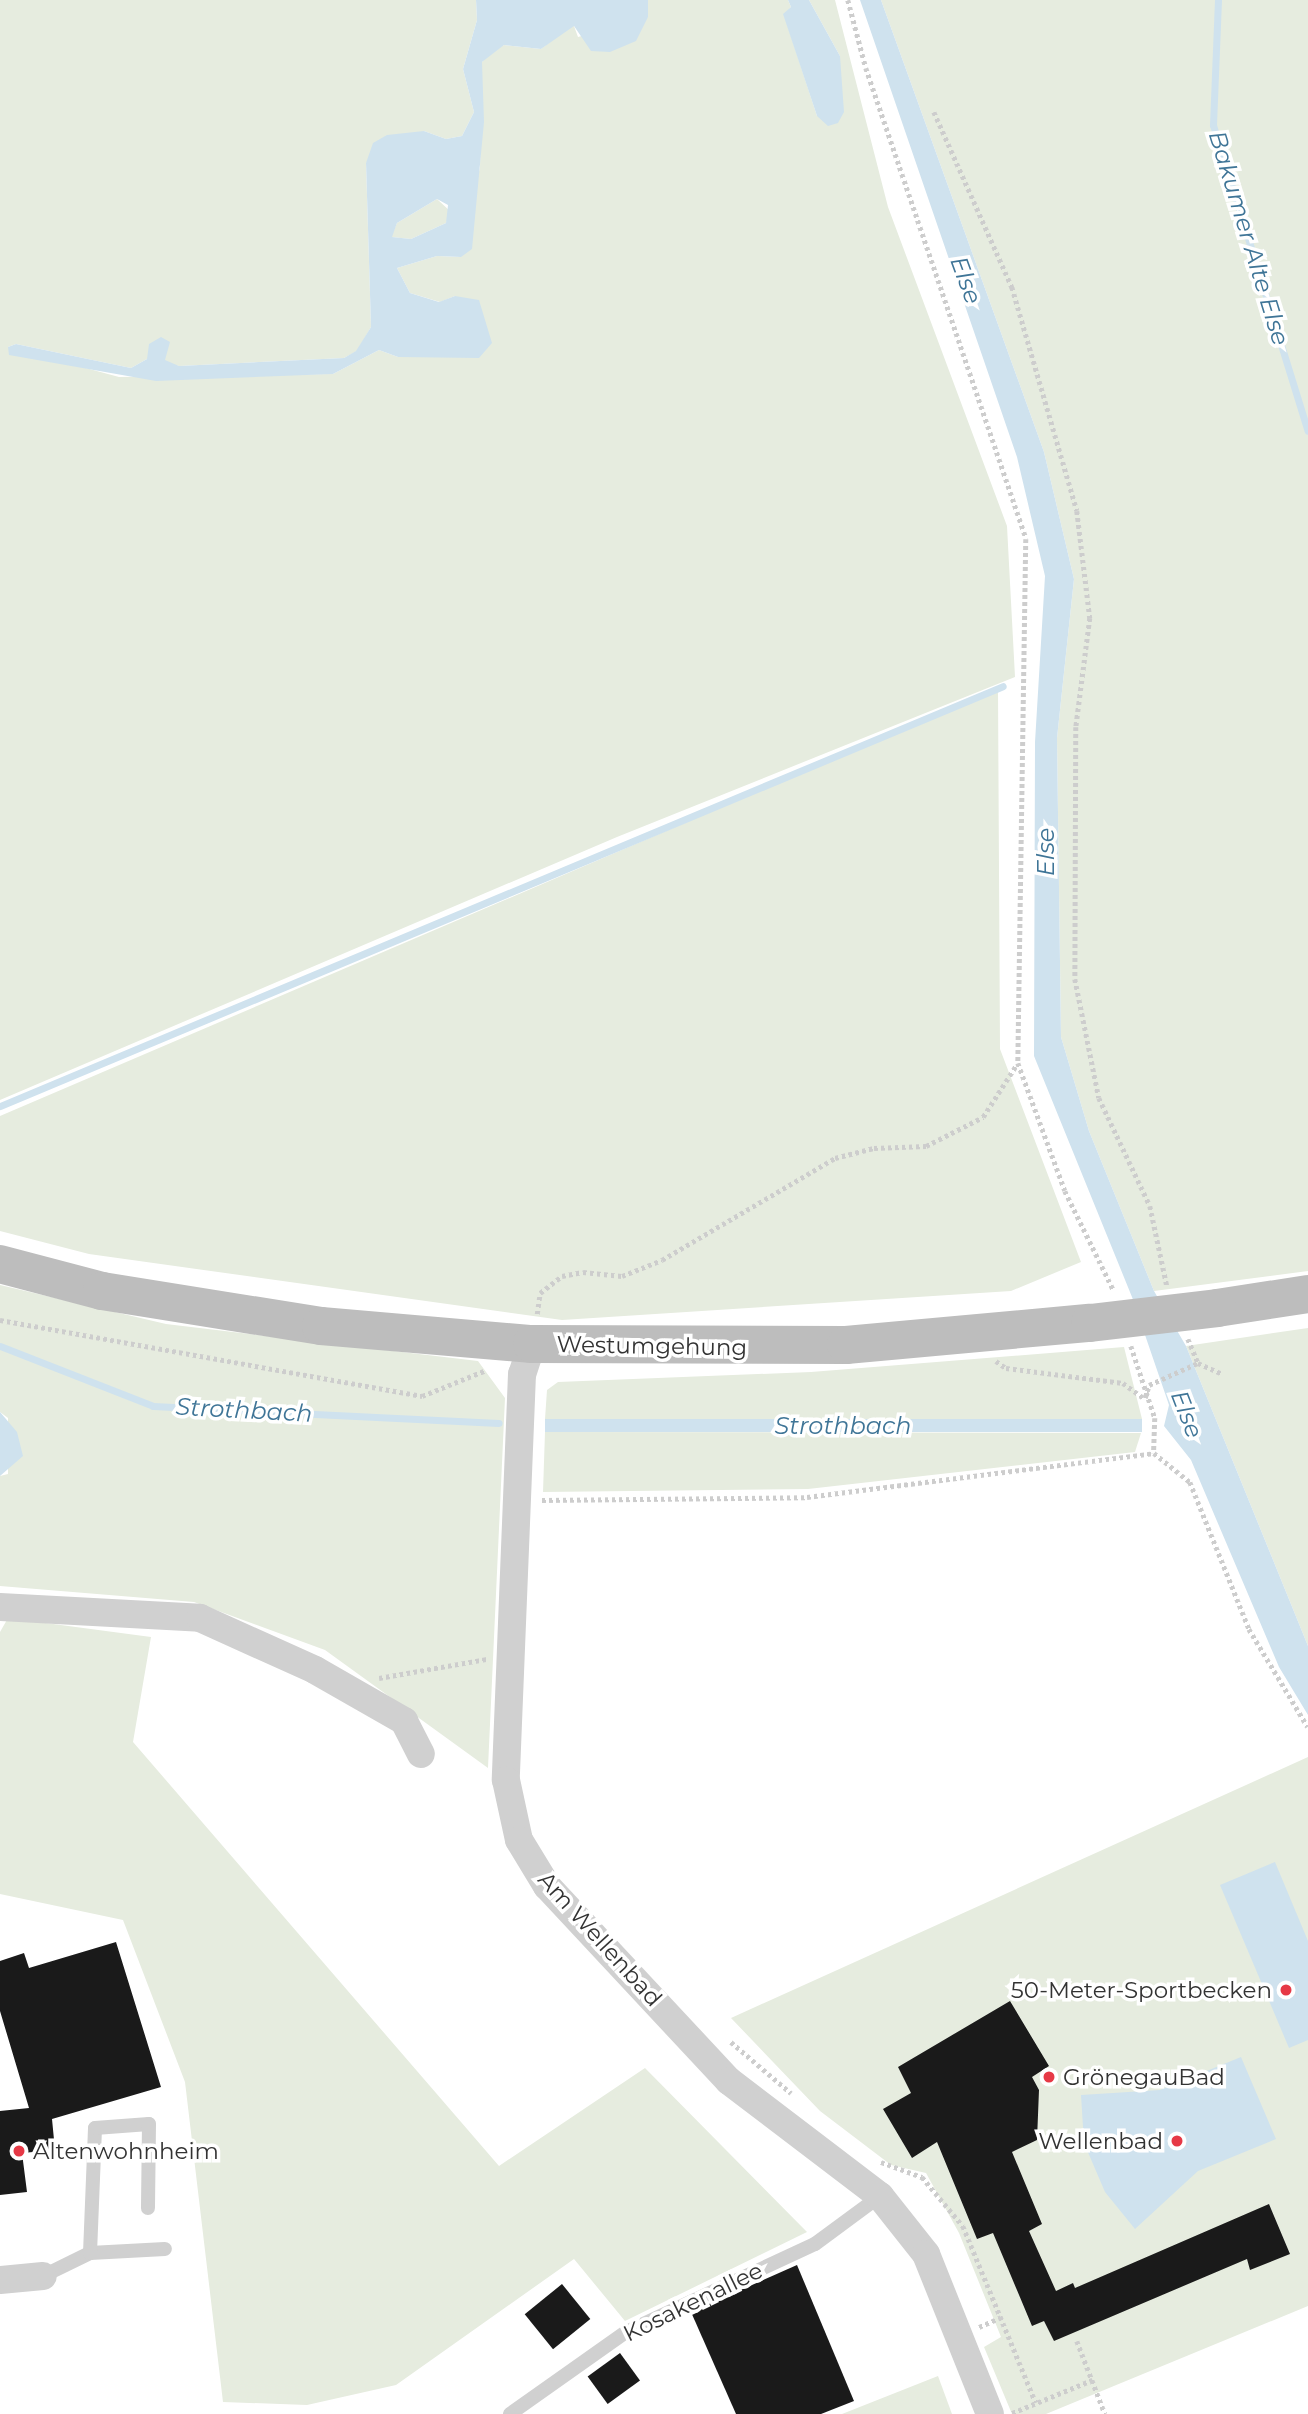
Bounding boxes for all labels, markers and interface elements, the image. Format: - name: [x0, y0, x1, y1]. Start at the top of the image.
- water label: Bakumer Alte Else: [1203, 127, 1295, 349]
- water label: Else: [944, 252, 988, 308]
- water label: Else: [1032, 828, 1060, 876]
- street label: Westumgehung: [556, 1331, 748, 1361]
- water label: Else: [1165, 1386, 1209, 1442]
- water label: Strothbach: [175, 1392, 313, 1428]
- water label: Strothbach: [775, 1412, 911, 1440]
- street label: Am Wellenbad: [532, 1866, 668, 2012]
- place label: 50-Meter-Sportbecken: [1011, 1976, 1272, 2004]
- marker: 50-Meter-Sportbecken: [1278, 1982, 1294, 1998]
- place label: GrönegauBad: [1063, 2063, 1225, 2091]
- marker: GrönegauBad: [1041, 2069, 1057, 2085]
- place label: Wellenbad: [1038, 2127, 1163, 2155]
- marker: Wellenbad: [1169, 2133, 1185, 2149]
- place label: Altenwohnheim: [33, 2137, 219, 2165]
- marker: Altenwohnheim: [11, 2143, 27, 2159]
- street label: Kosakenallee: [619, 2256, 767, 2348]

